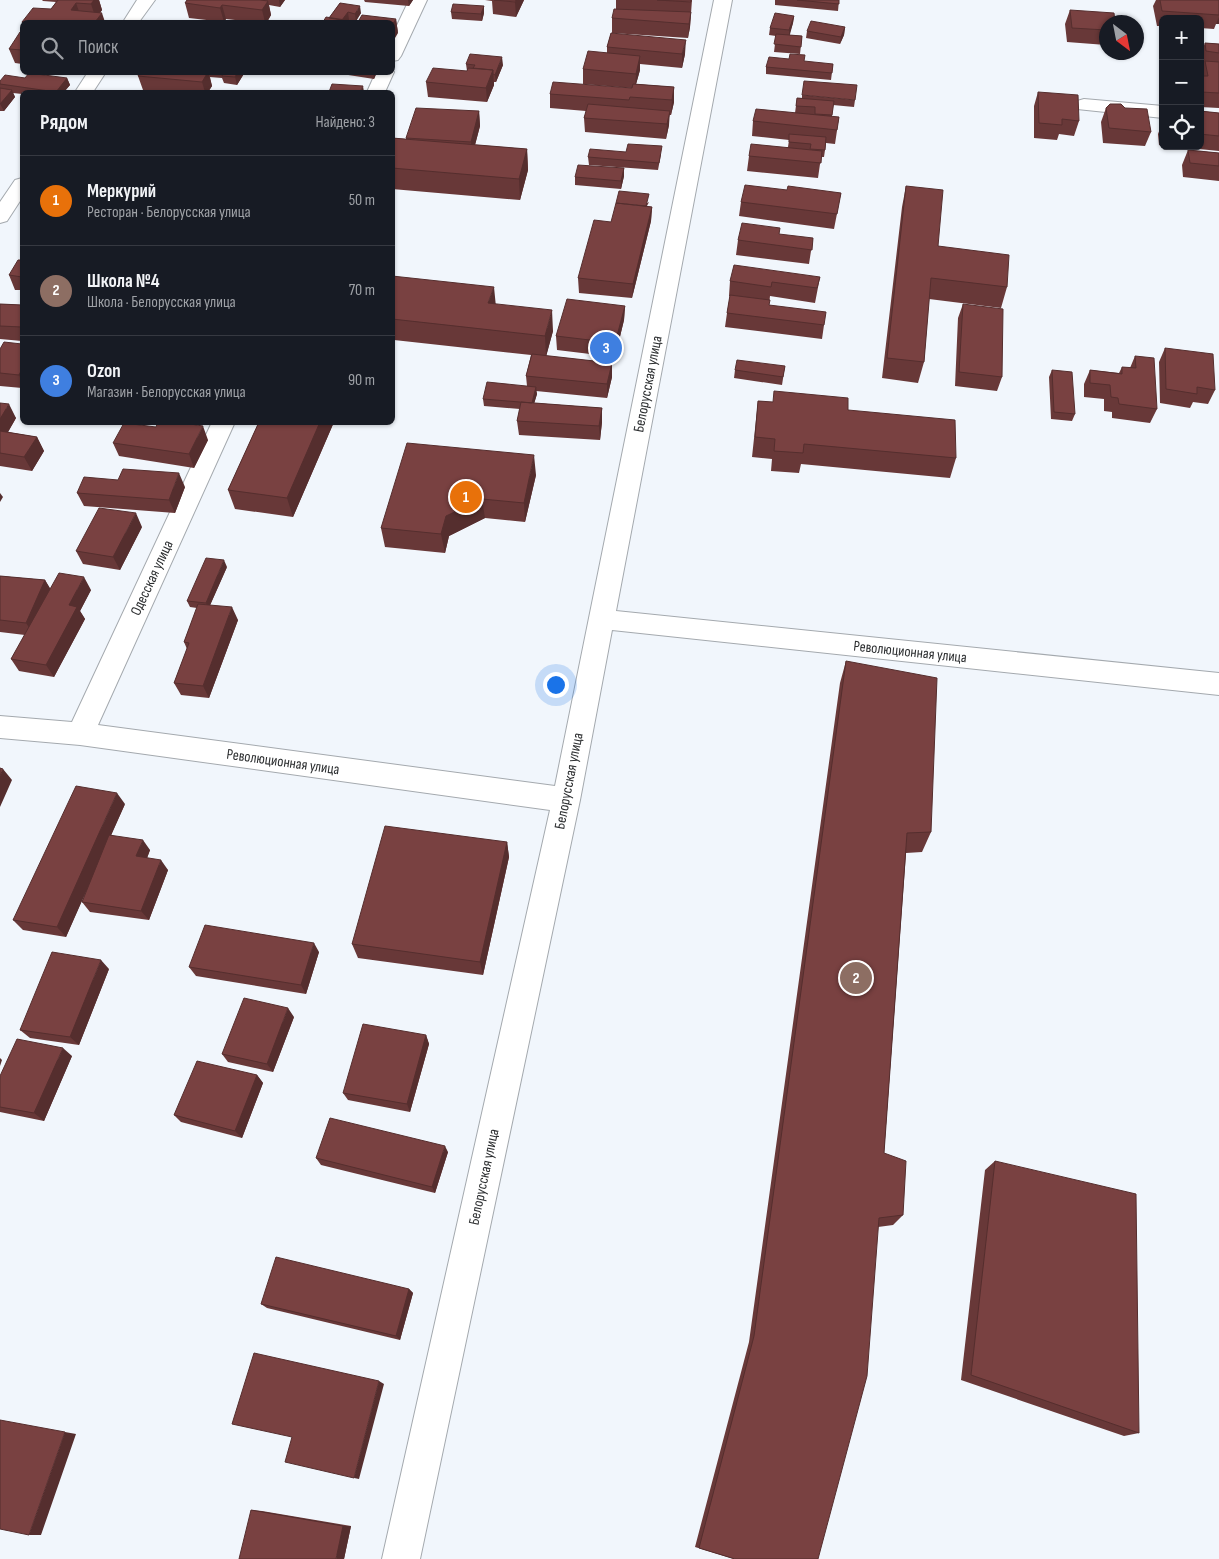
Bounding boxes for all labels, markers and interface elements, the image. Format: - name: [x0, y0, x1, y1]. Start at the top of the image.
- north arrow: [1099, 15, 1144, 60]
- map controls: [1159, 15, 1204, 150]
- button: +: [1159, 15, 1204, 60]
- search box: [20, 20, 395, 75]
- icon: search: [38, 34, 66, 62]
- text: Поиск: [78, 36, 118, 59]
- button: −: [1159, 60, 1204, 105]
- button: locate: [1159, 105, 1204, 150]
- text: Рядом: [40, 110, 88, 135]
- text: Найдено: 3: [315, 113, 375, 132]
- text: Меркурий: [87, 180, 156, 203]
- text: 1: [53, 191, 59, 210]
- text: 50 m: [349, 191, 375, 210]
- text: Ресторан · Белорусская улица: [87, 203, 251, 222]
- text: Школа №4: [87, 270, 160, 293]
- text: 2: [52, 281, 60, 300]
- text: 70 m: [349, 281, 375, 300]
- text: Школа · Белорусская улица: [87, 293, 236, 312]
- pin: 3: [590, 329, 622, 367]
- street label: Белорусская улица: [629, 334, 667, 434]
- text: Ozon: [87, 360, 121, 383]
- text: 3: [52, 371, 60, 390]
- text: 90 m: [348, 371, 375, 390]
- text: Магазин · Белорусская улица: [87, 383, 246, 402]
- pin: 1: [450, 478, 482, 516]
- street label: Одесская улица: [126, 537, 178, 619]
- street label: Революционная улица: [852, 637, 968, 667]
- your location: [543, 672, 569, 698]
- street label: Белорусская улица: [550, 731, 588, 831]
- street label: Революционная улица: [225, 745, 341, 779]
- pin: 2: [840, 959, 872, 997]
- street label: Белорусская улица: [465, 1127, 504, 1227]

